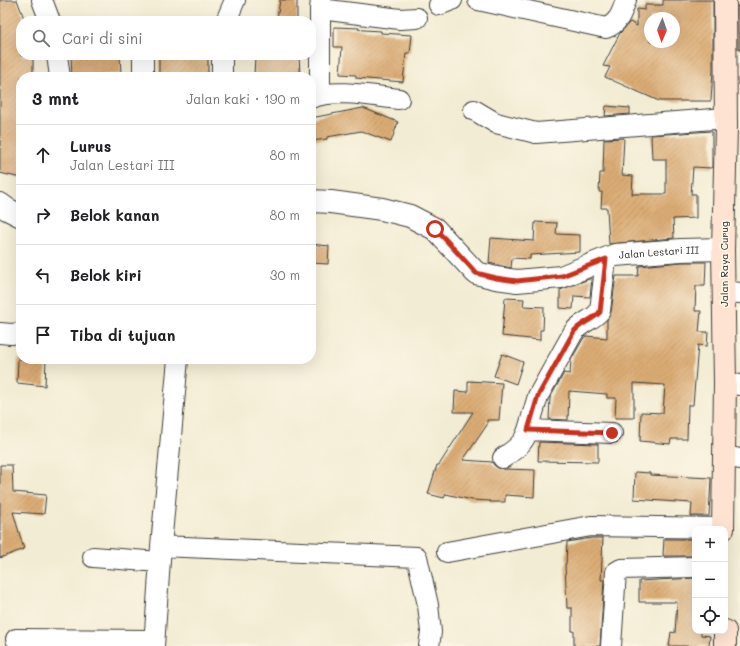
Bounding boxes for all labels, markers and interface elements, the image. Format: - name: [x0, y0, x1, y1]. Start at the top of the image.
- north arrow: [644, 12, 680, 48]
- search box: [16, 16, 316, 60]
- icon: search: [30, 27, 52, 49]
- text: Cari di sini: [62, 28, 143, 48]
- text: 3 mnt: [32, 87, 79, 109]
- text: Jalan kaki · 190 m: [186, 90, 300, 107]
- text: Lurus: [70, 136, 111, 156]
- icon: ahead: [32, 144, 54, 166]
- text: 80 m: [270, 146, 300, 163]
- text: Jalan Lestari III: [70, 156, 175, 173]
- icon: right: [32, 204, 54, 226]
- text: Belok kanan: [70, 205, 159, 225]
- text: 80 m: [270, 206, 300, 223]
- route start: [426, 220, 444, 238]
- street label: Jalan Raya Curug: [717, 221, 731, 307]
- street label: Jalan Lestari III: [618, 243, 700, 262]
- icon: left: [32, 264, 54, 286]
- text: Belok kiri: [70, 265, 142, 285]
- text: 30 m: [270, 266, 300, 283]
- icon: arrive: [32, 324, 54, 346]
- text: Tiba di tujuan: [70, 325, 175, 345]
- route end: [603, 424, 621, 442]
- map controls: [692, 526, 728, 634]
- button: +: [692, 526, 728, 562]
- button: −: [692, 562, 728, 598]
- button: locate: [692, 598, 728, 634]

